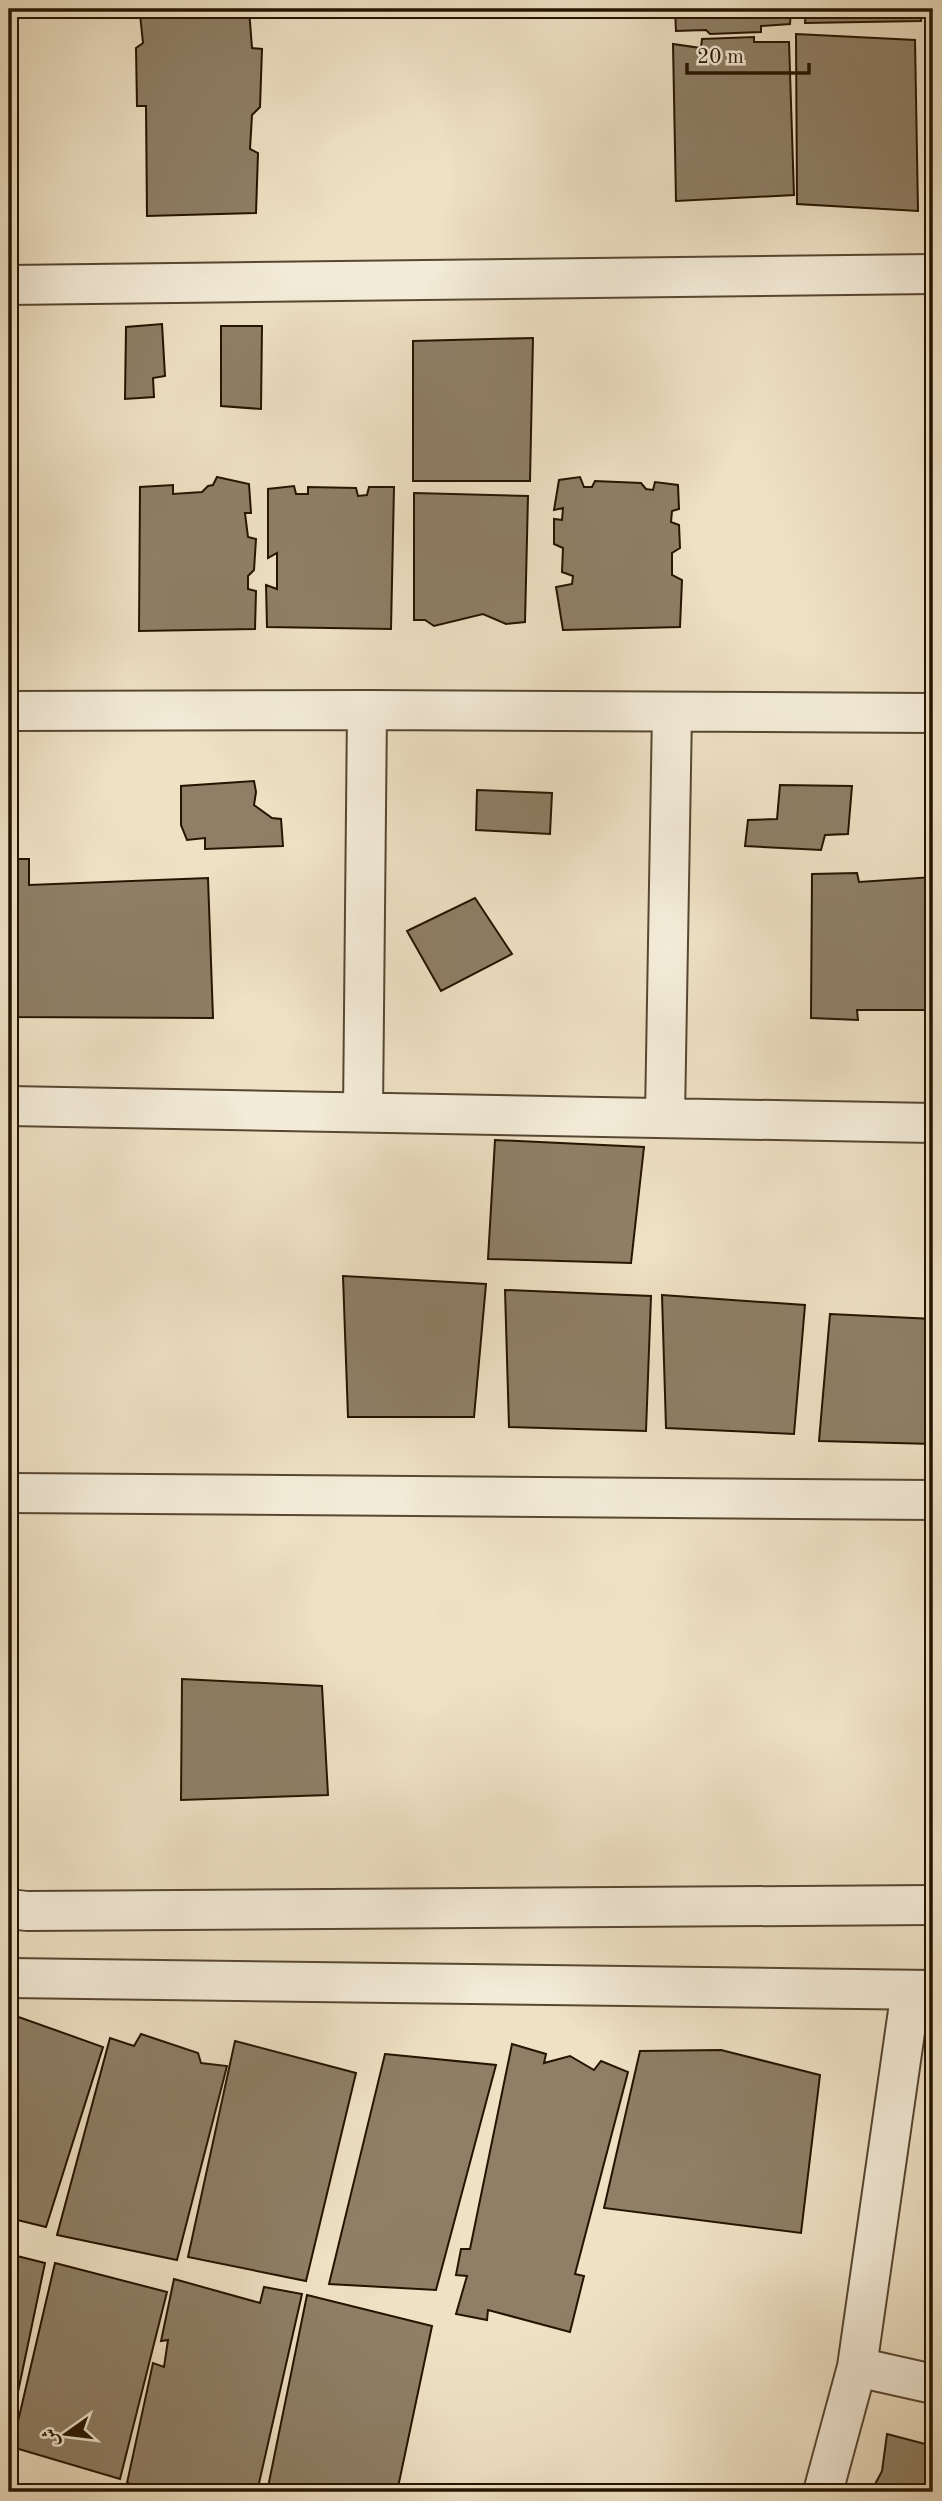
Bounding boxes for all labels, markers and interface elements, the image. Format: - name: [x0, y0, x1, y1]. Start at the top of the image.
- scale bar: [687, 32, 809, 76]
- text: 20 m: [697, 47, 744, 68]
- north arrow: [32, 2400, 102, 2470]
- text: ش: [40, 2426, 63, 2449]

